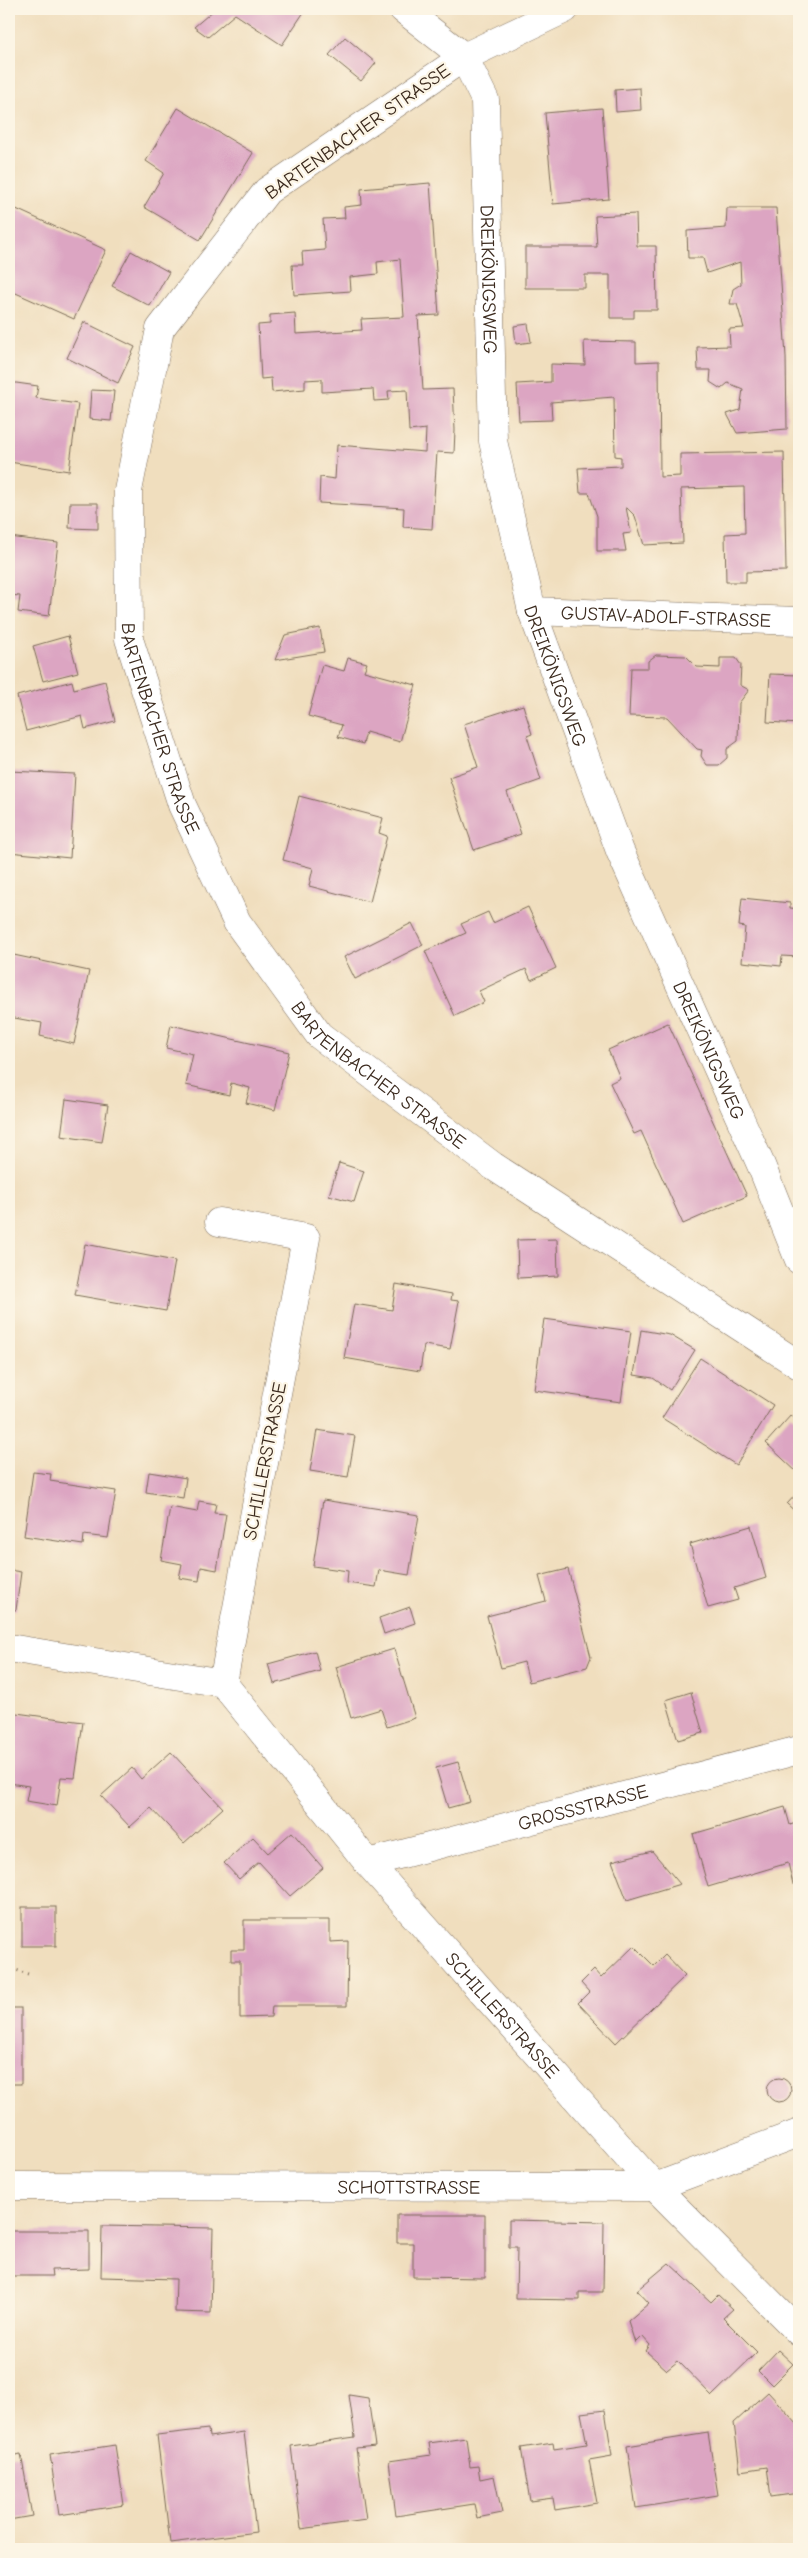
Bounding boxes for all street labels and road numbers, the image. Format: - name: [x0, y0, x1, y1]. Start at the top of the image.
- street label: BARTENBACHER STRASSE: [261, 60, 454, 204]
- street label: DREIKÖNIGSWEG: [475, 205, 501, 354]
- street label: DREIKÖNIGSWEG: [519, 602, 591, 750]
- street label: GUSTAV-ADOLF-STRASSE: [560, 602, 771, 632]
- street label: BARTENBACHER STRASSE: [116, 623, 204, 837]
- street label: DREIKÖNIGSWEG: [668, 978, 749, 1123]
- street label: BARTENBACHER STRASSE: [286, 997, 470, 1154]
- street label: SCHILLERSTRASSE: [239, 1380, 291, 1542]
- street label: GROSSSTRASSE: [516, 1780, 650, 1835]
- street label: SCHILLERSTRASSE: [440, 1948, 563, 2083]
- street label: SCHOTTSTRASSE: [338, 2177, 480, 2199]

